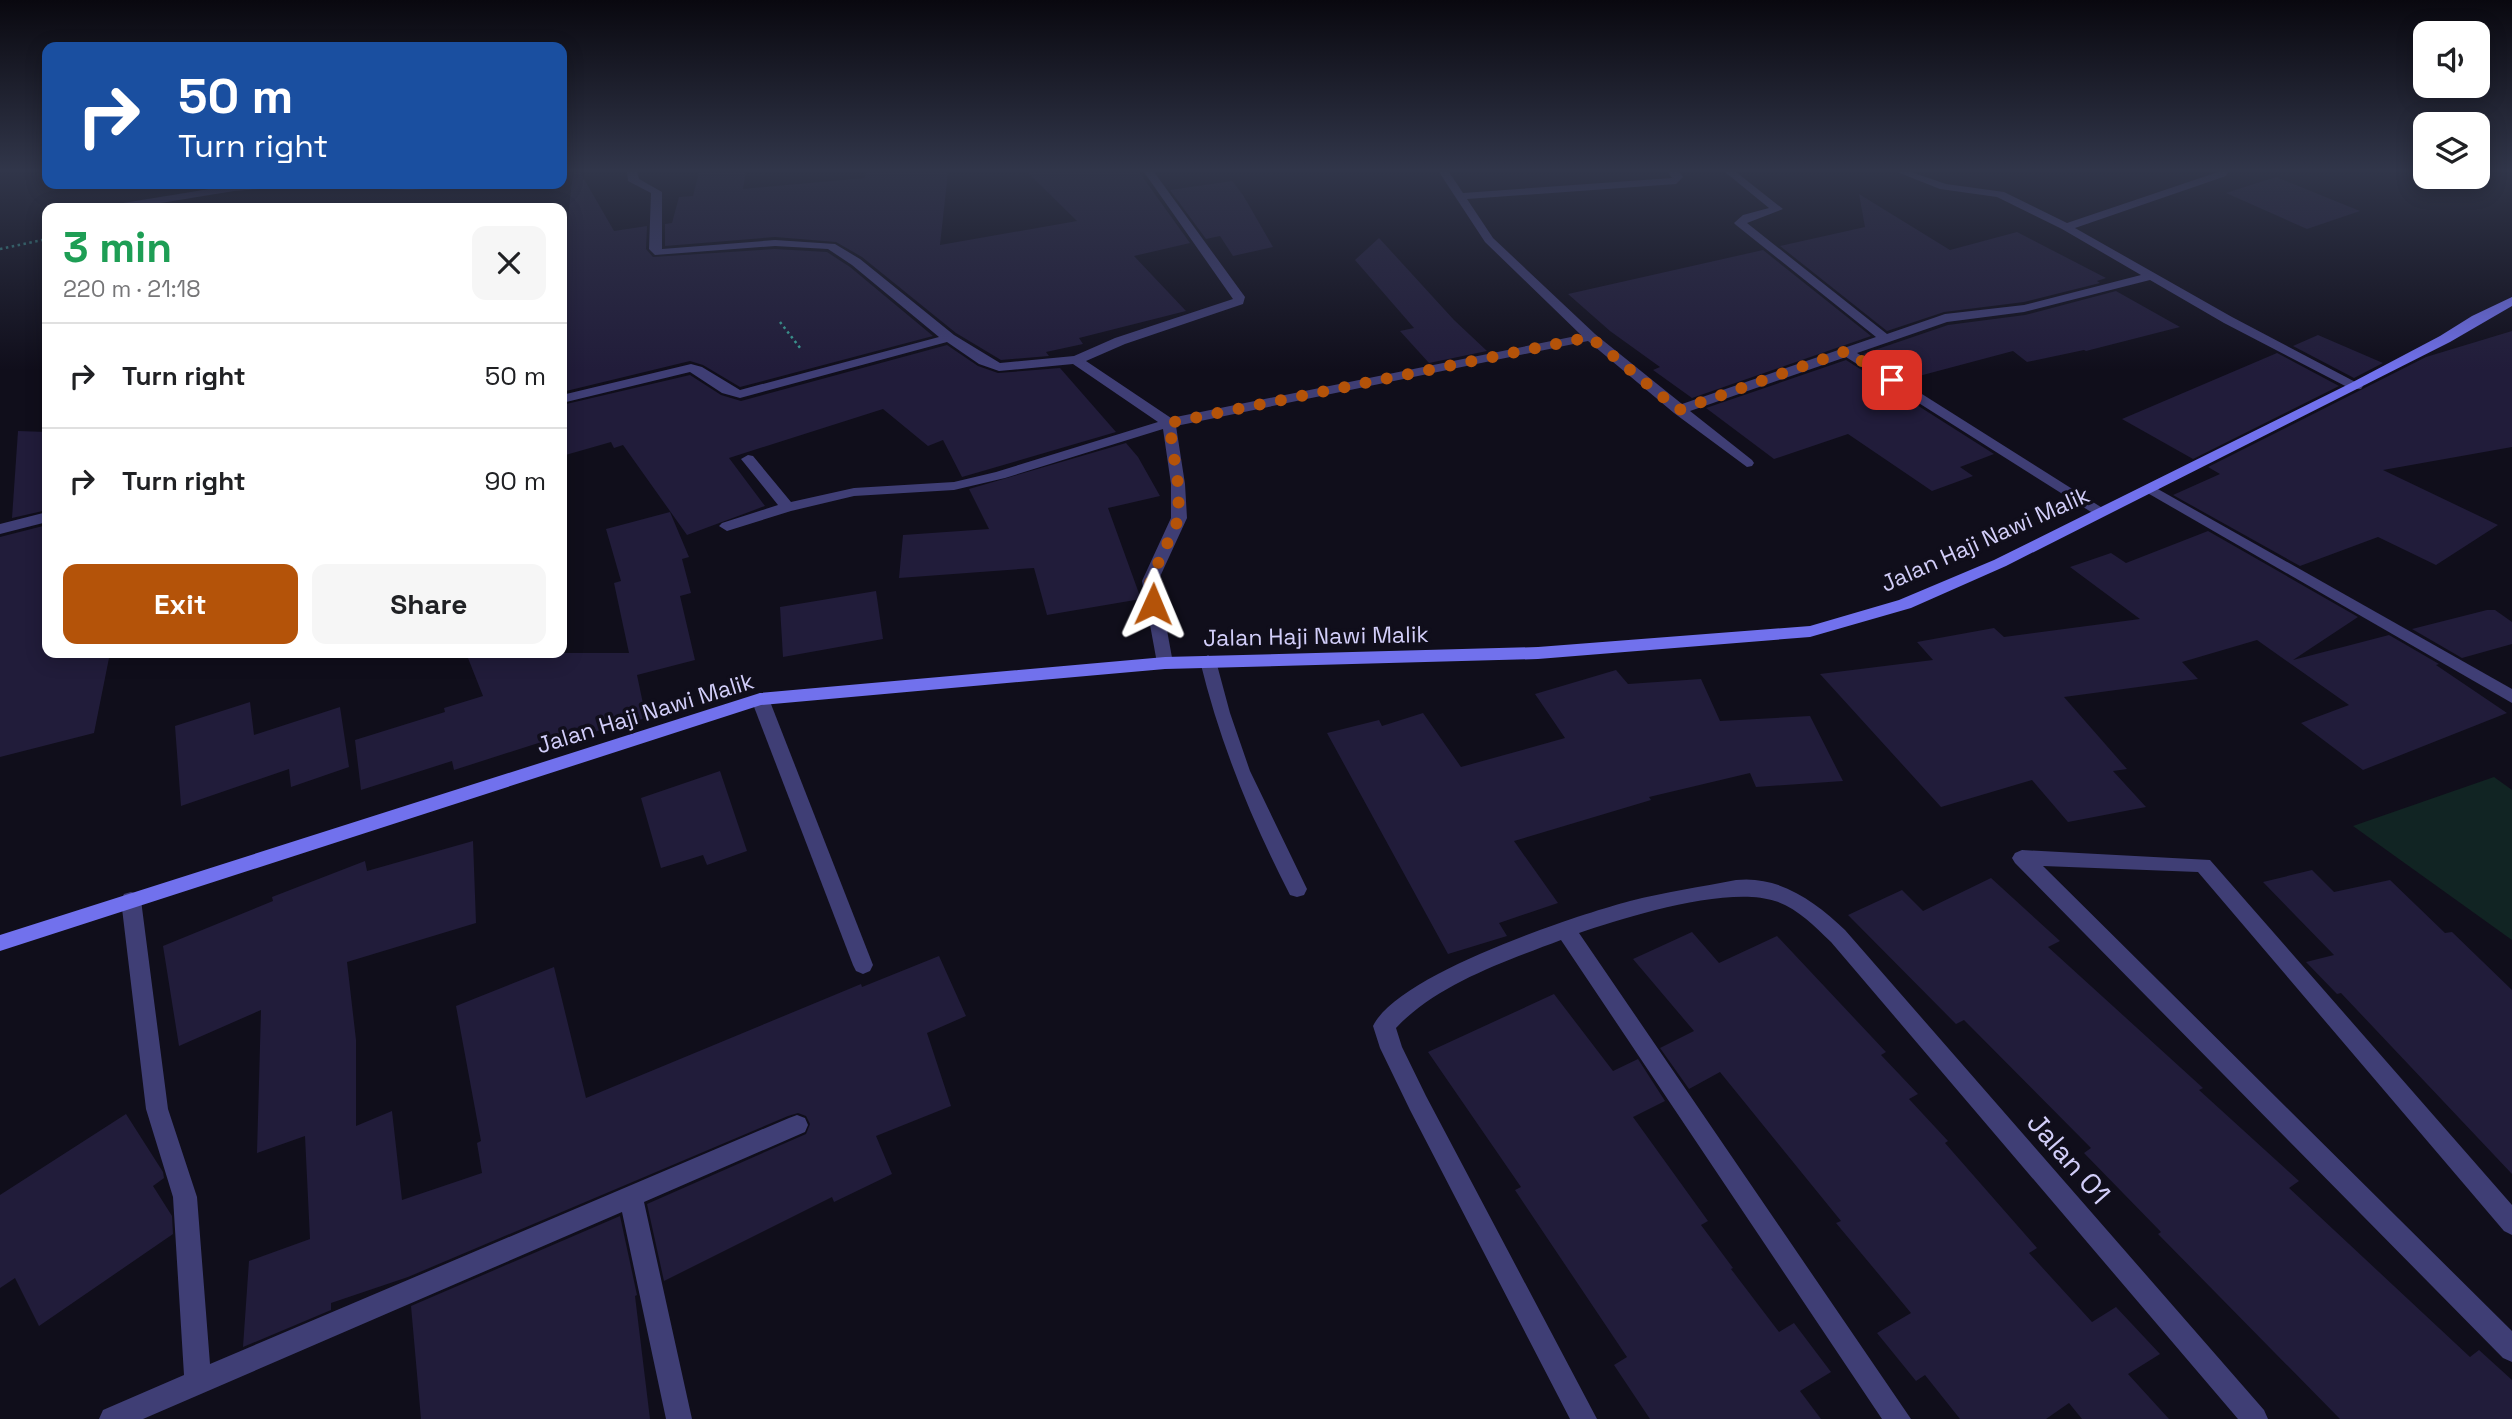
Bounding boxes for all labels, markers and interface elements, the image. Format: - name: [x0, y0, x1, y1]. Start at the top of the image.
- map controls: [2413, 21, 2490, 189]
- button: sound: [2413, 21, 2490, 98]
- text: 50 m: [178, 65, 293, 127]
- icon: right: [63, 70, 154, 161]
- button: layers: [2413, 112, 2490, 189]
- text: Turn right: [178, 126, 328, 166]
- text: 3 min: [63, 221, 172, 274]
- button: close: [472, 226, 546, 300]
- text: 220 m · 21:18: [63, 274, 201, 304]
- pin: [1862, 350, 1922, 410]
- icon: right: [63, 357, 101, 395]
- text: Turn right: [122, 359, 246, 393]
- text: 50 m: [485, 359, 546, 393]
- icon: arrive: [1873, 361, 1911, 399]
- icon: right: [63, 462, 101, 500]
- text: Turn right: [122, 464, 246, 498]
- text: 90 m: [484, 464, 546, 498]
- street label: Jalan Haji Nawi Malik: [1876, 479, 2094, 599]
- button: Exit: [63, 564, 298, 644]
- button: Share: [312, 564, 546, 644]
- position arrow: [1116, 567, 1190, 641]
- street label: Jalan Haji Nawi Malik: [1203, 619, 1429, 653]
- street label: Jalan Haji Nawi Malik: [533, 666, 757, 760]
- street label: Jalan O1: [2019, 1105, 2119, 1211]

